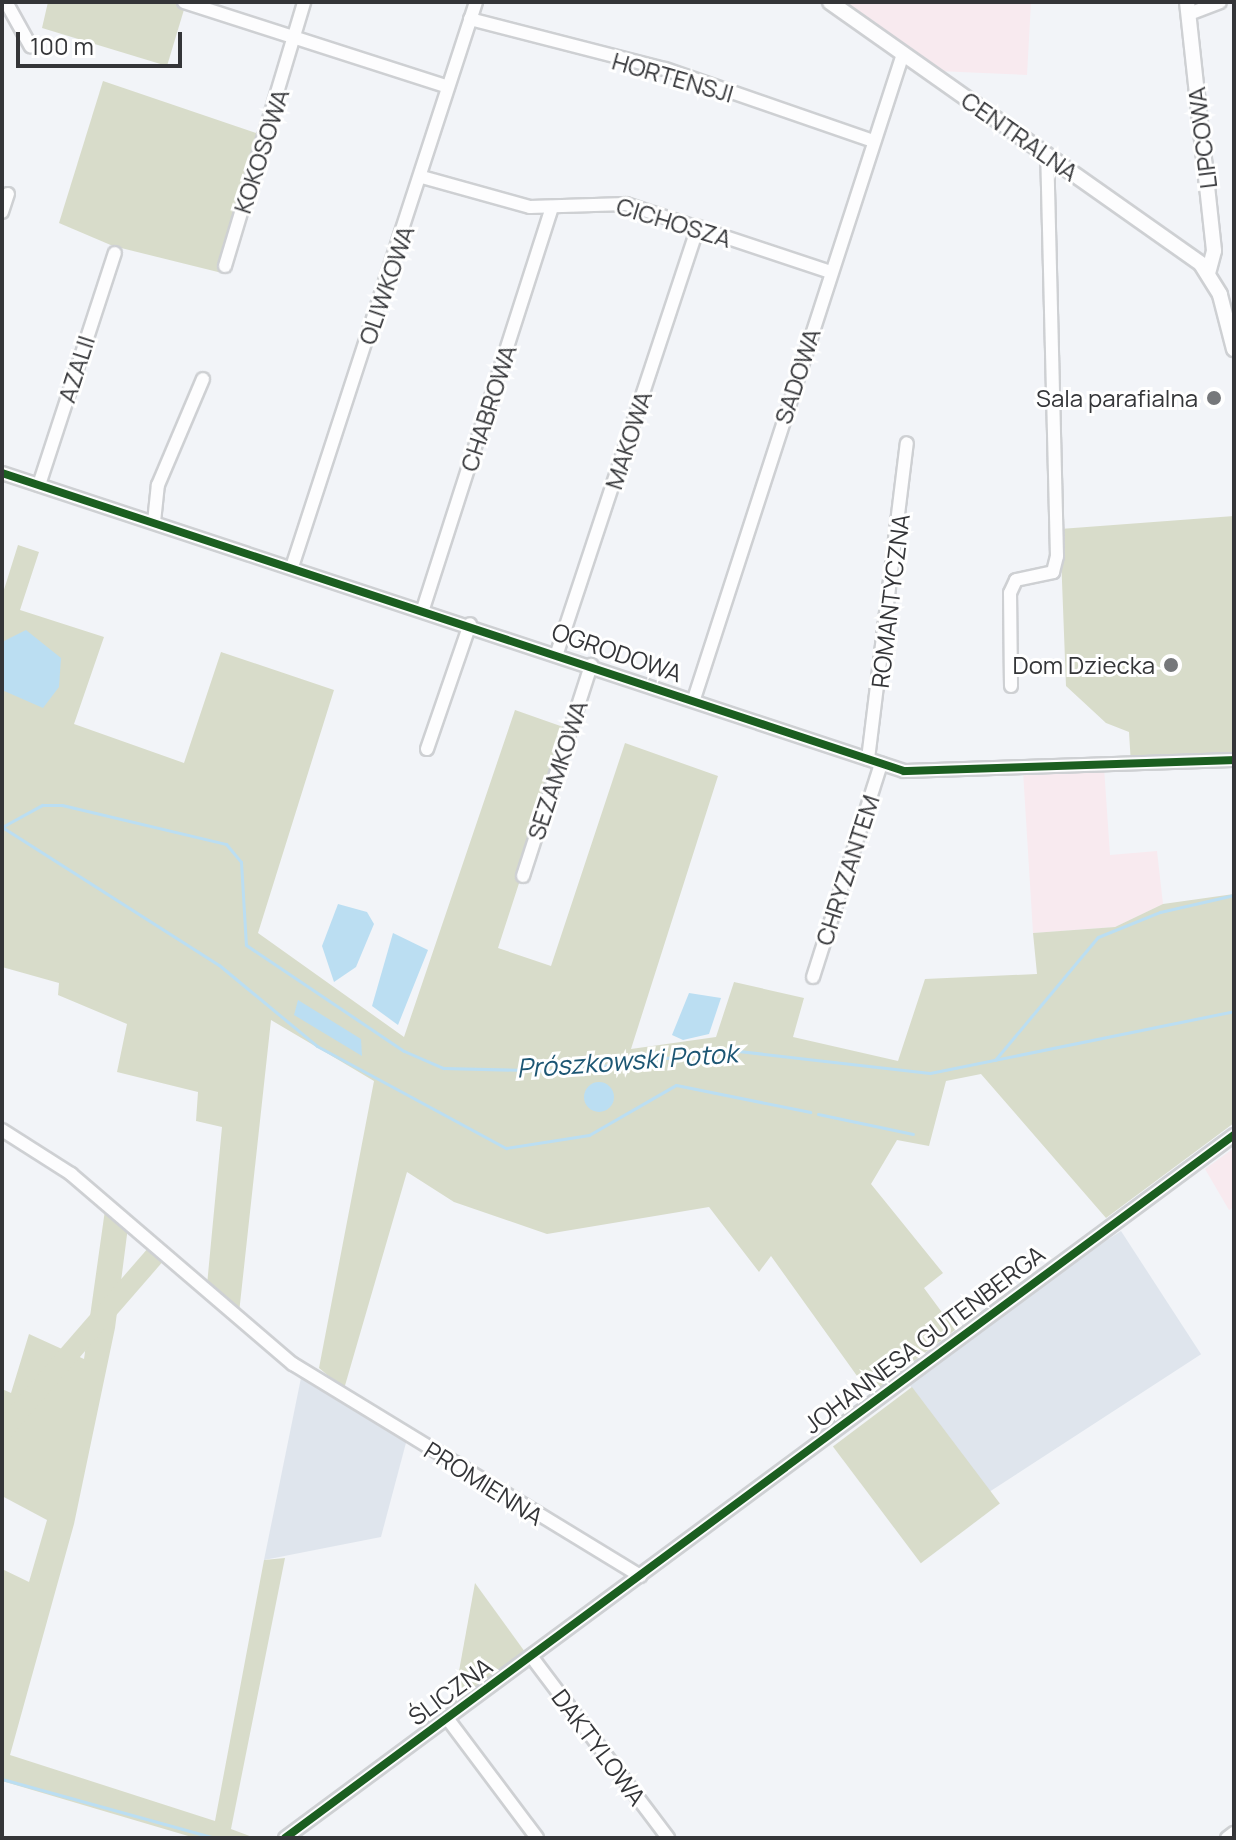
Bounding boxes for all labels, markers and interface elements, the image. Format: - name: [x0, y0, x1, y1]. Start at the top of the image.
- scale bar: [20, 16, 186, 66]
- text: 100 m: [30, 29, 94, 62]
- street label: HORTENSJI: [609, 46, 737, 108]
- street label: KOKOSOWA: [227, 85, 295, 217]
- street label: CENTRALNA: [956, 85, 1084, 187]
- street label: LIPCOWA: [1181, 86, 1223, 190]
- street label: CICHOSZA: [613, 191, 735, 253]
- street label: OLIWKOWA: [352, 222, 420, 348]
- street label: SADOWA: [768, 325, 826, 427]
- street label: AZALII: [52, 332, 100, 406]
- street label: CHABROWA: [454, 341, 522, 475]
- place label: Sala parafialna: [1036, 384, 1198, 412]
- street label: MAKOWA: [599, 387, 657, 493]
- marker: Sala parafialna: [1205, 389, 1223, 407]
- street label: ROMANTYCZNA: [865, 512, 915, 690]
- street label: OGRODOWA: [548, 616, 686, 688]
- place label: Dom Dziecka: [1013, 651, 1155, 679]
- marker: Dom Dziecka: [1162, 656, 1180, 674]
- street label: SEZAMKOWA: [521, 697, 593, 843]
- street label: CHRYZANTEM: [809, 791, 885, 949]
- water label: Prószkowski Potok: [515, 1038, 739, 1084]
- street label: JOHANNESA GUTENBERGA: [798, 1239, 1050, 1439]
- street label: PROMIENNA: [419, 1435, 549, 1531]
- street label: ŚLICZNA: [403, 1651, 497, 1731]
- street label: DAKTYLOWA: [546, 1683, 652, 1811]

